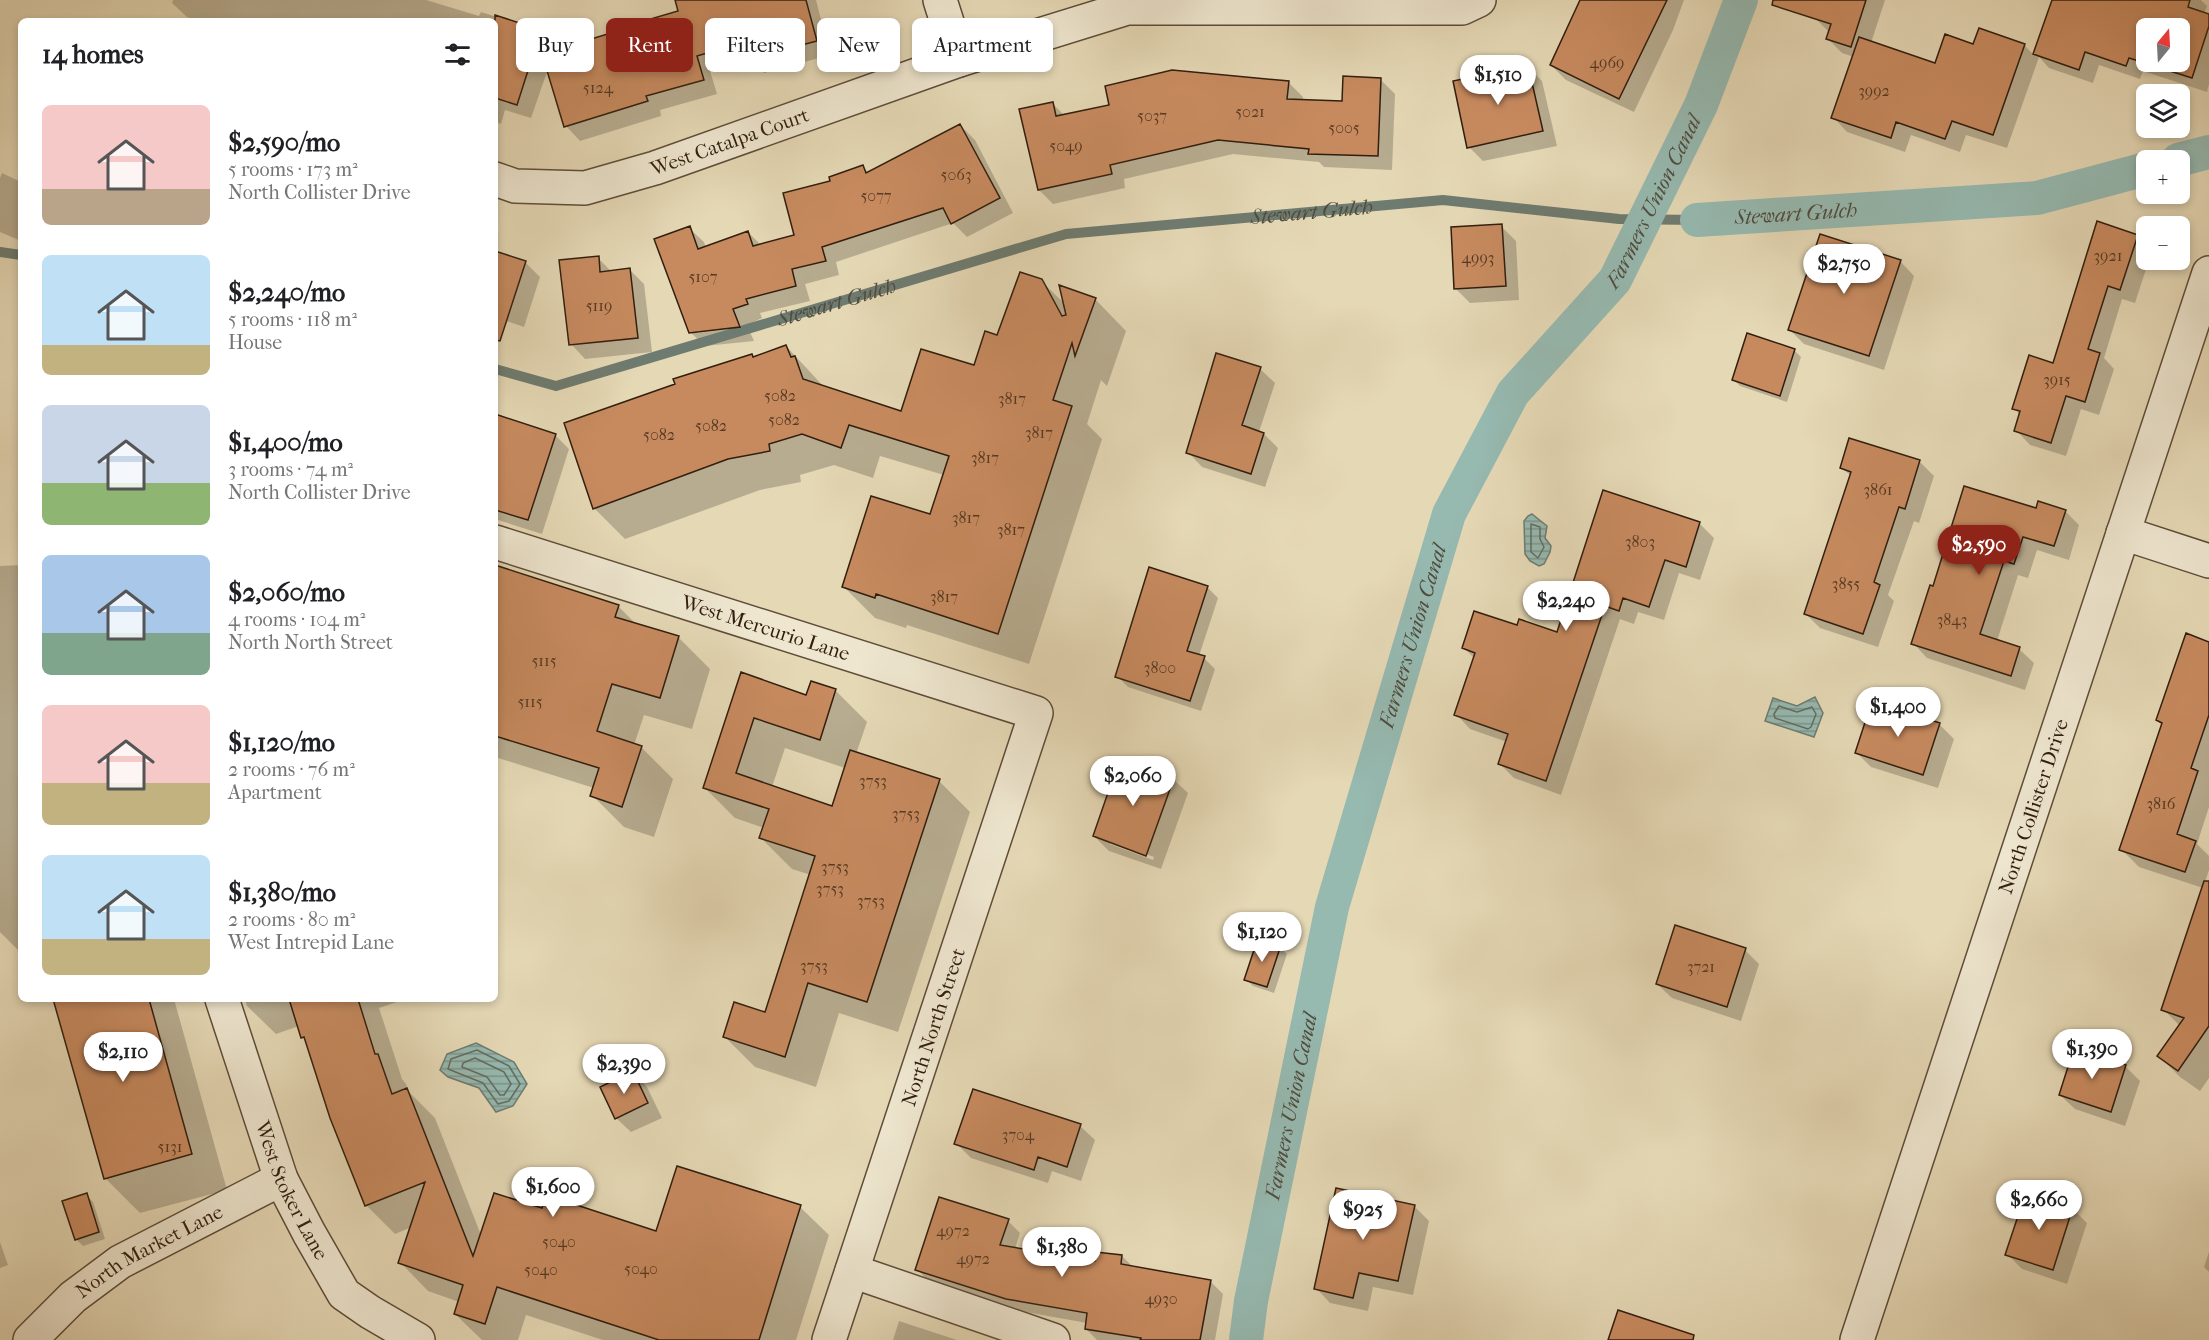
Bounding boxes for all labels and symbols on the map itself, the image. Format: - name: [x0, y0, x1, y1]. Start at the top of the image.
- north arrow: [2136, 18, 2190, 72]
- house number: 4969: [1590, 53, 1624, 72]
- pin: $1,510: [1449, 55, 1547, 106]
- house number: 5124: [583, 78, 614, 97]
- house number: 3992: [1858, 81, 1890, 100]
- house number: 5021: [1235, 102, 1265, 121]
- street label: West Catalpa Court: [646, 103, 812, 181]
- house number: 5037: [1137, 106, 1167, 125]
- water label: Farmers Union Canal: [1600, 109, 1707, 294]
- house number: 5005: [1328, 118, 1360, 137]
- house number: 5049: [1049, 136, 1083, 155]
- house number: 5063: [941, 165, 971, 184]
- house number: 5077: [860, 186, 892, 205]
- water label: Stewart Gulch: [1248, 194, 1374, 229]
- water label: Stewart Gulch: [1733, 198, 1858, 230]
- pin: $2,750: [1795, 244, 1893, 295]
- house number: 3921: [2094, 246, 2122, 265]
- house number: 4993: [1462, 248, 1494, 267]
- house number: 5107: [688, 267, 718, 286]
- water label: Stewart Gulch: [773, 273, 899, 332]
- house number: 5119: [586, 296, 612, 315]
- house number: 3915: [2043, 370, 2071, 389]
- house number: 5082: [764, 386, 796, 405]
- house number: 3817: [998, 389, 1026, 408]
- house number: 5082: [768, 410, 800, 429]
- house number: 5082: [695, 416, 727, 435]
- house number: 3817: [1025, 423, 1053, 442]
- house number: 5082: [643, 425, 675, 444]
- house number: 3817: [971, 448, 999, 467]
- house number: 3861: [1864, 480, 1892, 499]
- house number: 3817: [952, 508, 980, 527]
- house number: 3817: [997, 520, 1025, 539]
- pin: $2,590: [1930, 525, 2028, 576]
- house number: 3803: [1625, 532, 1655, 551]
- water label: Farmers Union Canal: [1374, 539, 1452, 732]
- house number: 3855: [1832, 574, 1860, 593]
- pin: $2,240: [1517, 581, 1615, 632]
- house number: 3817: [930, 587, 958, 606]
- street label: West Mercurio Lane: [678, 590, 853, 665]
- house number: 3843: [1937, 610, 1967, 629]
- house number: 5115: [531, 651, 557, 670]
- house number: 3800: [1144, 658, 1176, 677]
- pin: $1,400: [1849, 687, 1947, 738]
- house number: 5115: [517, 692, 543, 711]
- street label: North Collister Drive: [1994, 716, 2073, 897]
- pin: $2,060: [1084, 756, 1182, 807]
- house number: 3753: [859, 771, 887, 790]
- house number: 3816: [2147, 794, 2176, 813]
- house number: 3753: [892, 804, 920, 823]
- house number: 3753: [821, 857, 849, 876]
- house number: 3753: [816, 879, 844, 898]
- house number: 3753: [857, 891, 885, 910]
- pin: $1,120: [1213, 912, 1311, 963]
- street label: North North Street: [897, 945, 970, 1109]
- house number: 3753: [800, 956, 828, 975]
- house number: 3721: [1687, 957, 1715, 976]
- water label: Farmers Union Canal: [1260, 1008, 1322, 1203]
- pin: $1,390: [2043, 1029, 2141, 1080]
- pin: $2,110: [74, 1032, 172, 1083]
- pin: $2,390: [575, 1044, 673, 1095]
- street label: West Stoker Lane: [250, 1117, 333, 1264]
- house number: 3704: [1002, 1125, 1035, 1144]
- house number: 5131: [158, 1137, 182, 1156]
- pin: $1,600: [504, 1167, 602, 1218]
- pin: $2,660: [1990, 1180, 2088, 1231]
- pin: $925: [1327, 1190, 1399, 1241]
- street label: North Market Lane: [71, 1200, 227, 1303]
- house number: 4972: [936, 1221, 970, 1240]
- pin: $1,380: [1013, 1227, 1111, 1278]
- house number: 5040: [542, 1232, 576, 1251]
- house number: 4972: [956, 1249, 990, 1268]
- house number: 5040: [624, 1259, 658, 1278]
- house number: 5040: [524, 1260, 558, 1279]
- house number: 4930: [1144, 1289, 1178, 1308]

